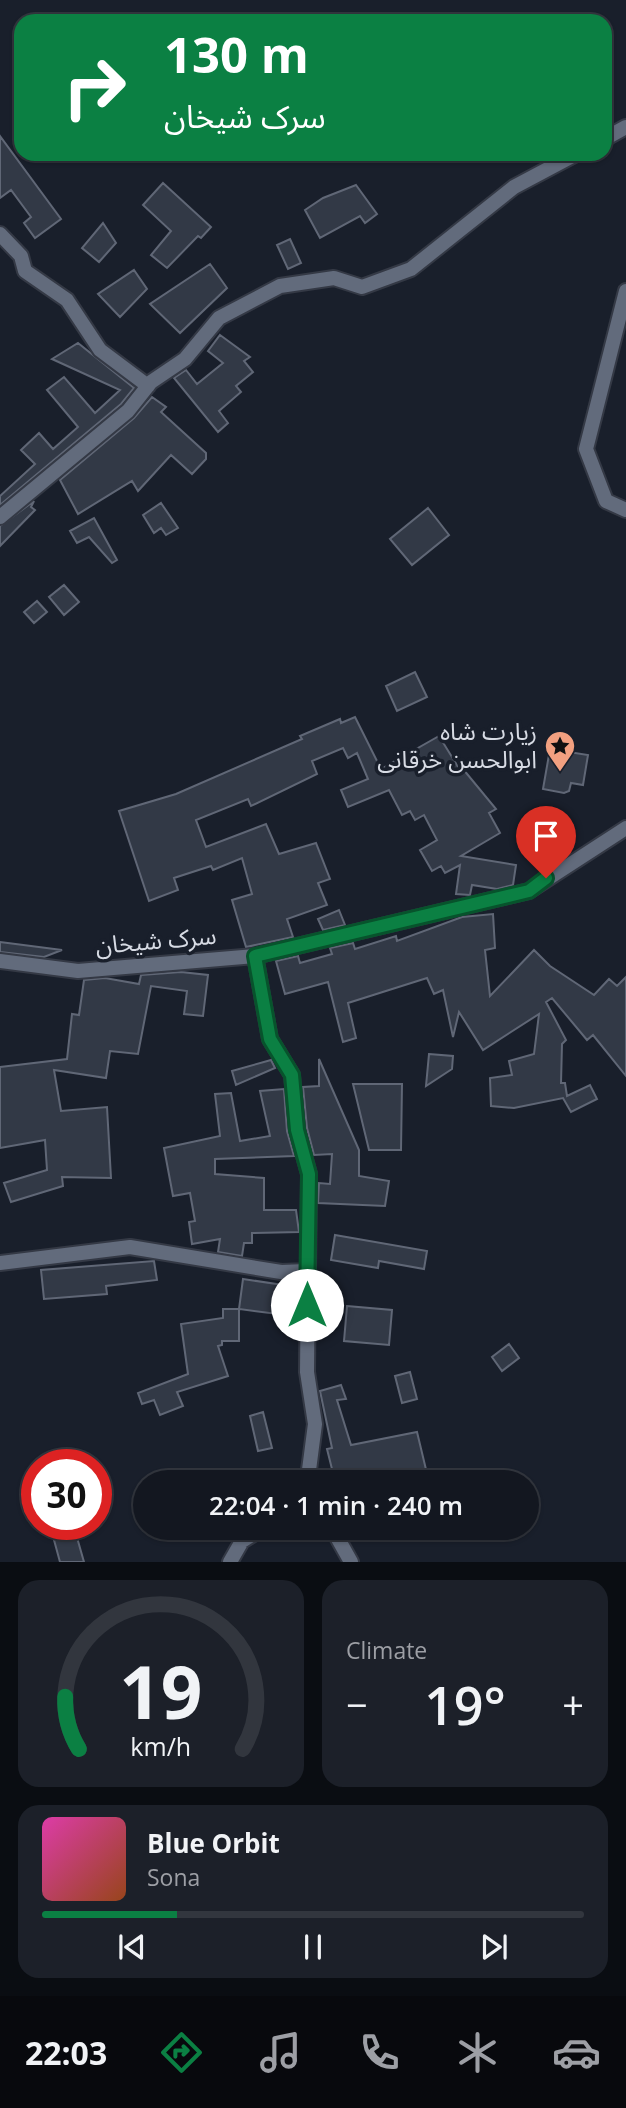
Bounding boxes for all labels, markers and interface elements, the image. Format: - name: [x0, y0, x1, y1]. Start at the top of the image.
- text: 130 m: [164, 21, 309, 87]
- icon: right: [49, 42, 140, 133]
- text: سرک شیخان: [164, 94, 326, 137]
- place label: زیارت شاه ابوالحسن خرقانی: [377, 714, 537, 775]
- place icon: زیارت شاه ابوالحسن خرقانی: [543, 729, 577, 773]
- pin: [516, 806, 576, 878]
- icon: arrive: [527, 817, 565, 855]
- street label: سرک شیخان: [94, 918, 218, 961]
- position arrow: [270, 1268, 344, 1342]
- speed limit sign: 30: [21, 1449, 112, 1540]
- text: 22:04 · 1 min · 240 m: [209, 1487, 463, 1523]
- text: Climate: [346, 1634, 427, 1666]
- text: 19: [119, 1642, 203, 1741]
- text: 19°: [424, 1669, 506, 1740]
- text: −: [346, 1678, 368, 1730]
- text: +: [562, 1678, 584, 1730]
- text: km/h: [131, 1729, 191, 1763]
- text: Blue Orbit: [147, 1825, 280, 1861]
- text: Sona: [147, 1861, 200, 1893]
- icon: previous: [113, 1928, 151, 1966]
- icon: pause: [294, 1928, 332, 1966]
- icon: next: [475, 1928, 513, 1966]
- icon: directions: [157, 2028, 206, 2077]
- icon: music: [256, 2028, 305, 2077]
- icon: phone: [355, 2028, 404, 2077]
- icon: climate: [453, 2028, 502, 2077]
- icon: car: [552, 2028, 601, 2077]
- text: 22:03: [25, 2031, 107, 2074]

